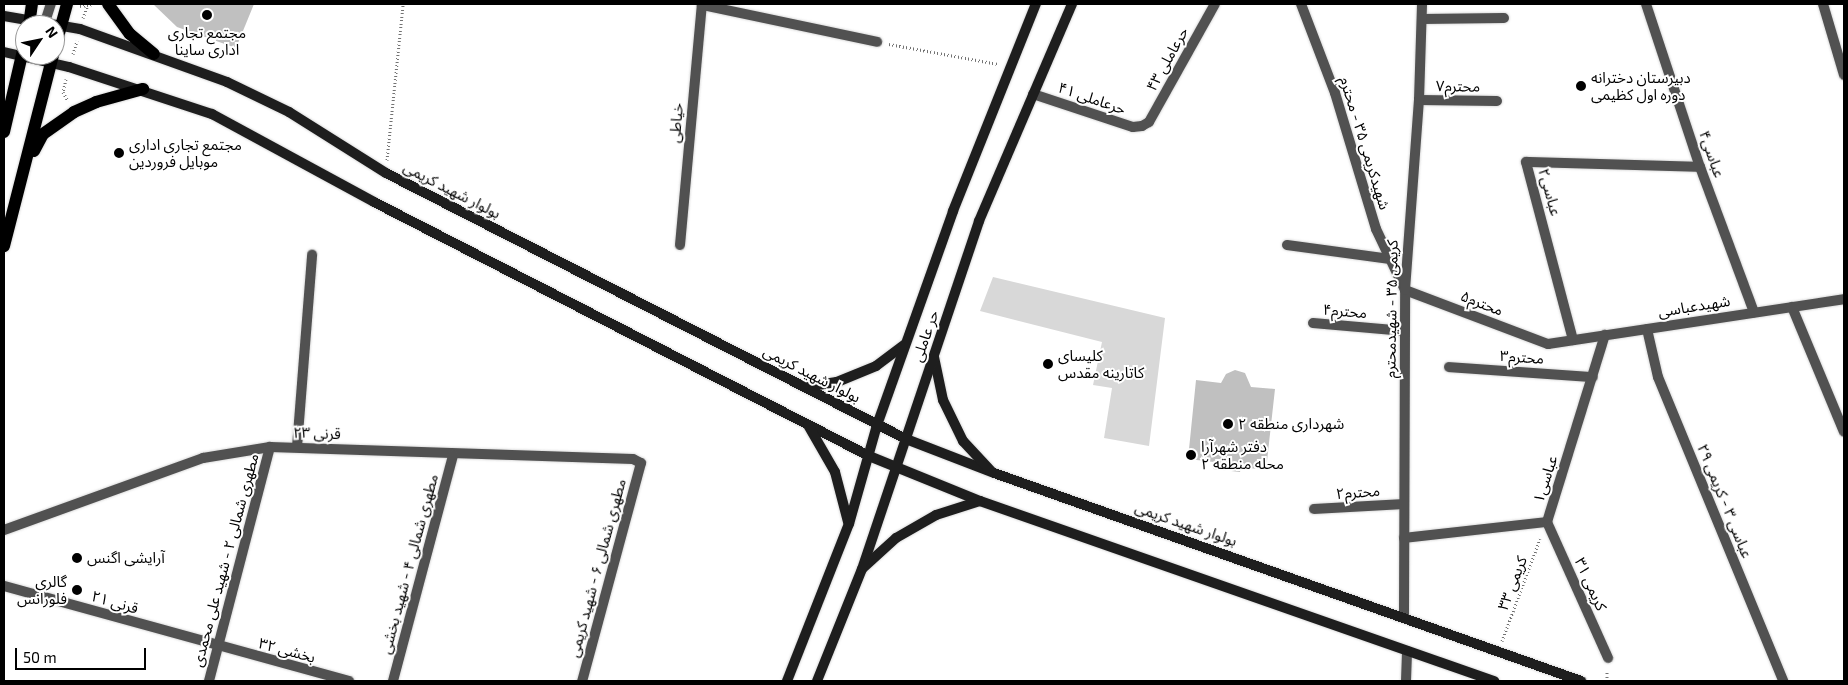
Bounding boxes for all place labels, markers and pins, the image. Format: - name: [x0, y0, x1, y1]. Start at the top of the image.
- marker: مجتمع تجاری اداری ساینا: [201, 9, 213, 21]
- place label: مجتمع تجاری اداری ساینا: [168, 23, 246, 58]
- place label: دبیرستان دخترانه دوره اول کظیمی: [1591, 68, 1691, 103]
- marker: دبیرستان دخترانه دوره اول کظیمی: [1575, 80, 1587, 92]
- place label: مجتمع تجاری اداری موبایل فروردین: [129, 135, 242, 170]
- marker: مجتمع تجاری اداری موبایل فروردین: [113, 147, 125, 159]
- place label: کلیسای کاتارینه مقدس: [1058, 346, 1144, 381]
- marker: کلیسای کاتارینه مقدس: [1042, 358, 1054, 370]
- place label: شهرداری منطقه ۲: [1238, 415, 1344, 433]
- marker: شهرداری منطقه ۲: [1222, 418, 1234, 430]
- place label: دفتر شهرآرا محله منطقه ۲: [1201, 437, 1284, 472]
- marker: دفتر شهرآرا محله منطقه ۲: [1185, 449, 1197, 461]
- place label: آرایشی اگنس: [87, 549, 165, 567]
- marker: آرایشی اگنس: [71, 552, 83, 564]
- place label: گالری فلورانس: [17, 572, 67, 607]
- marker: گالری فلورانس: [71, 584, 83, 596]

